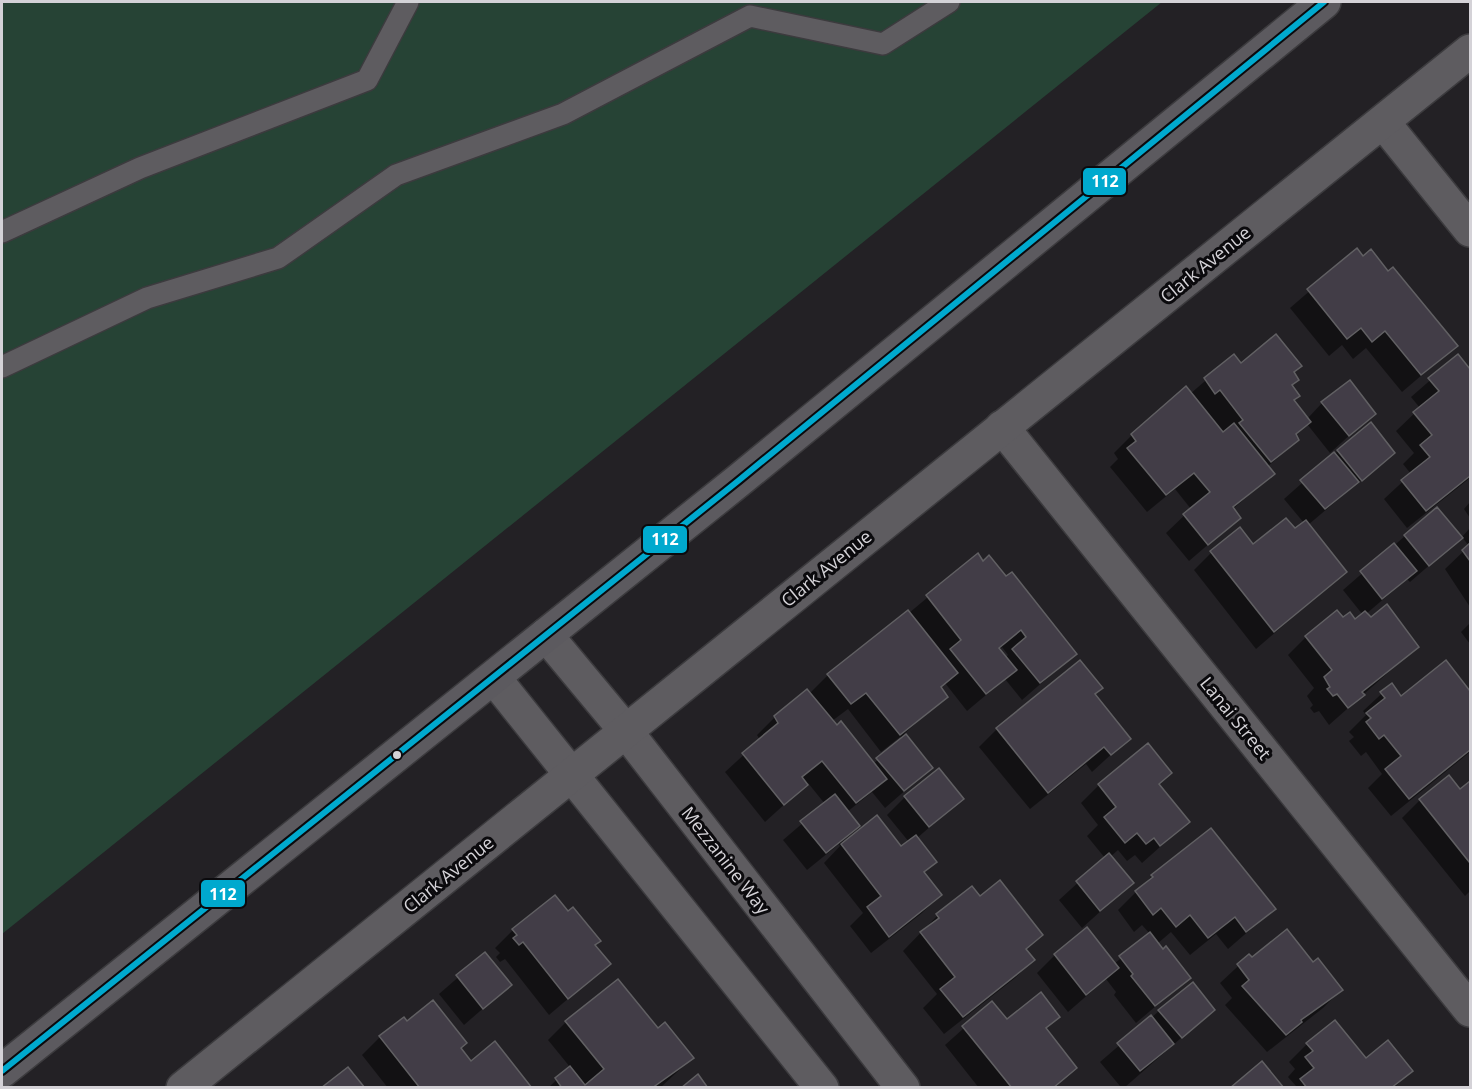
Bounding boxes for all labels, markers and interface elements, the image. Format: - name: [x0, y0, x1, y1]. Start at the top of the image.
- line badge: 112: [1082, 167, 1127, 196]
- text: 112: [1091, 170, 1119, 192]
- street label: Clark Avenue: [1155, 220, 1255, 308]
- street label: Clark Avenue: [776, 524, 876, 612]
- line badge: 112: [642, 525, 688, 554]
- text: 112: [651, 528, 679, 550]
- street label: Lanai Street: [1195, 672, 1277, 764]
- unlabelled marker: [391, 749, 403, 761]
- street label: Mezzanine Way: [676, 801, 776, 919]
- street label: Clark Avenue: [398, 830, 498, 918]
- line badge: 112: [200, 879, 246, 908]
- text: 112: [209, 883, 237, 905]

